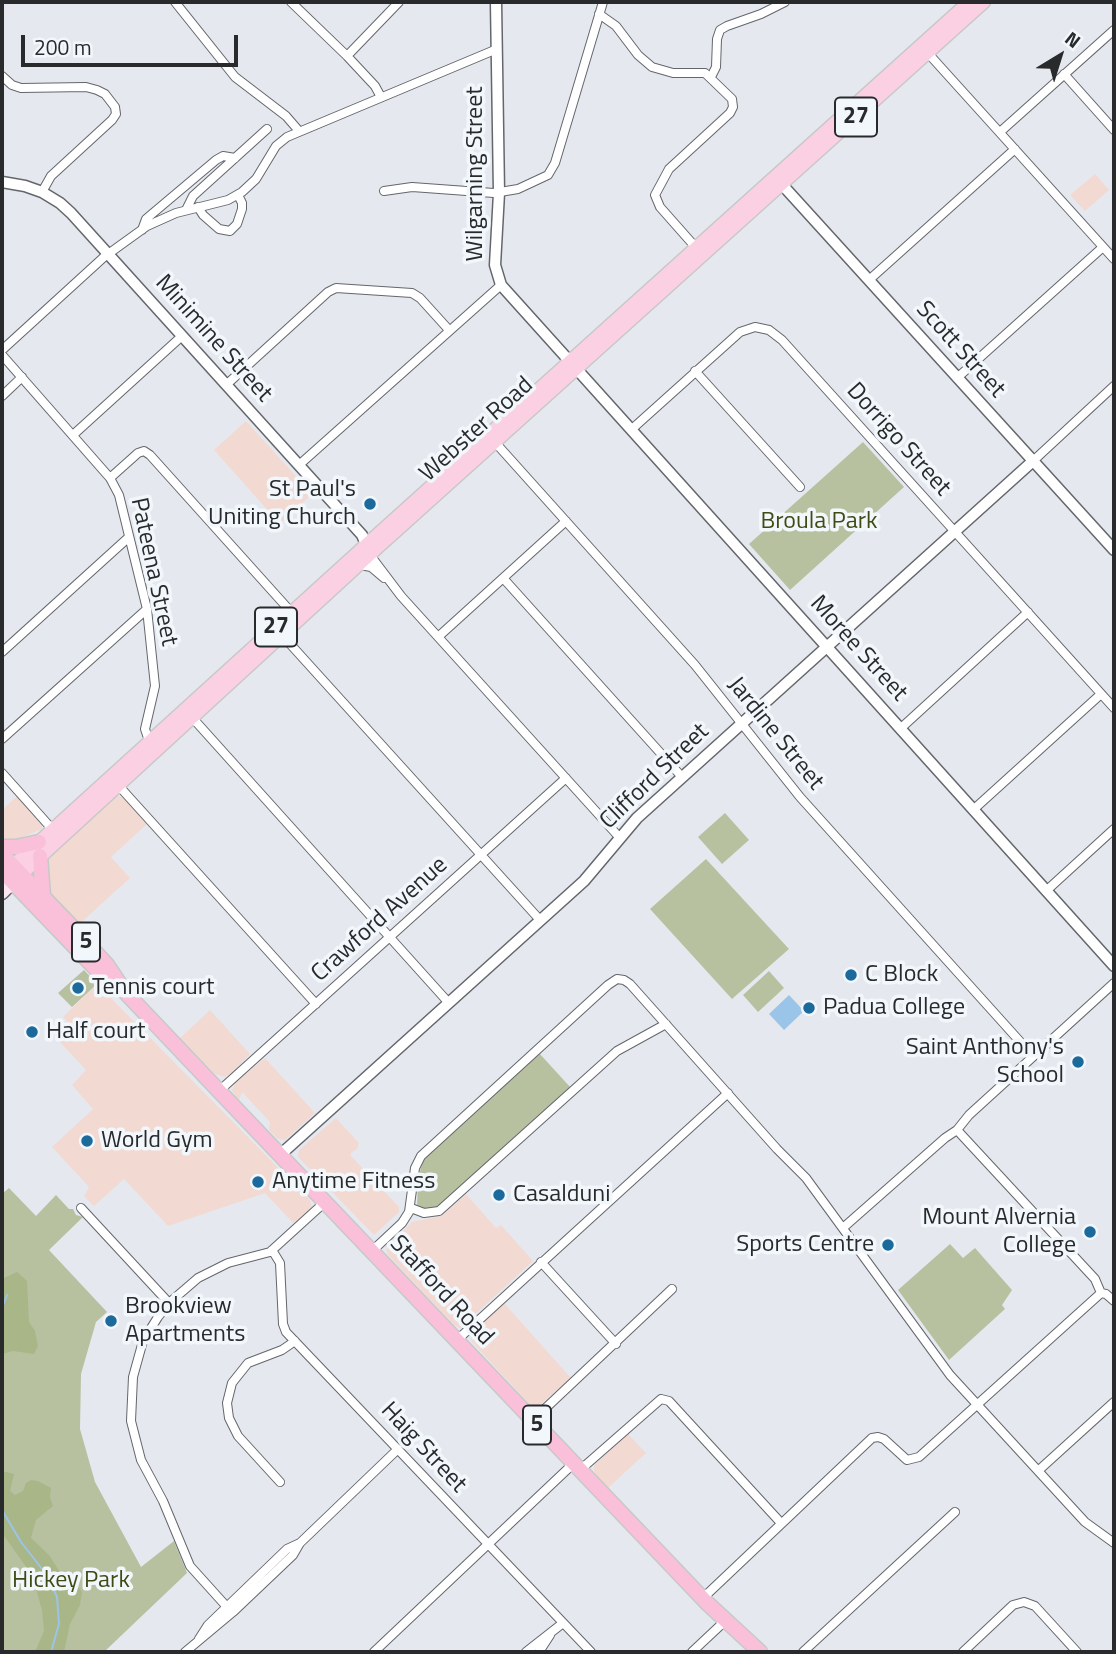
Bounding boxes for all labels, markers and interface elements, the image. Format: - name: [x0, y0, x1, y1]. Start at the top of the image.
- scale bar: [24, 21, 242, 65]
- north arrow: [1025, 21, 1095, 91]
- text: N: [1059, 24, 1087, 55]
- text: 200 m: [34, 31, 91, 63]
- street label: Wilgarning Street: [462, 86, 490, 262]
- road number: 27: [835, 98, 877, 136]
- street label: Minimine Street: [148, 270, 278, 408]
- street label: Scott Street: [909, 296, 1011, 404]
- street label: Webster Road: [414, 372, 540, 488]
- street label: Dorrigo Street: [840, 378, 956, 502]
- place label: St Paul's Uniting Church: [208, 476, 356, 532]
- street label: Pateena Street: [123, 495, 183, 649]
- marker: St Paul's Uniting Church: [362, 496, 378, 512]
- park label: Broula Park: [760, 508, 878, 536]
- street label: Moree Street: [803, 590, 913, 708]
- road number: 27: [255, 608, 297, 646]
- street label: Jardine Street: [721, 672, 829, 796]
- street label: Clifford Street: [595, 718, 715, 836]
- street label: Crawford Avenue: [306, 851, 454, 989]
- road number: 5: [72, 923, 100, 962]
- place label: C Block: [865, 961, 938, 989]
- marker: C Block: [843, 967, 859, 983]
- place label: Tennis court: [92, 974, 214, 1002]
- marker: Tennis court: [70, 980, 86, 996]
- place label: Padua College: [823, 994, 965, 1022]
- marker: Padua College: [801, 1000, 817, 1016]
- place label: Half court: [46, 1018, 145, 1046]
- marker: Half court: [24, 1024, 40, 1040]
- place label: Saint Anthony's School: [906, 1034, 1064, 1090]
- marker: Saint Anthony's School: [1070, 1054, 1086, 1070]
- place label: World Gym: [101, 1127, 213, 1155]
- marker: World Gym: [79, 1133, 95, 1149]
- place label: Anytime Fitness: [272, 1168, 435, 1196]
- marker: Anytime Fitness: [250, 1174, 266, 1190]
- place label: Casalduni: [513, 1181, 610, 1209]
- marker: Casalduni: [491, 1187, 507, 1203]
- place label: Mount Alvernia College: [922, 1204, 1076, 1260]
- marker: Mount Alvernia College: [1082, 1224, 1098, 1240]
- street label: Stafford Road: [383, 1230, 499, 1352]
- place label: Sports Centre: [736, 1231, 874, 1259]
- marker: Sports Centre: [880, 1237, 896, 1253]
- place label: Brookview Apartments: [125, 1293, 245, 1349]
- marker: Brookview Apartments: [103, 1313, 119, 1329]
- street label: Haig Street: [374, 1397, 472, 1499]
- road number: 5: [523, 1406, 551, 1444]
- park label: Hickey Park: [12, 1567, 130, 1595]

